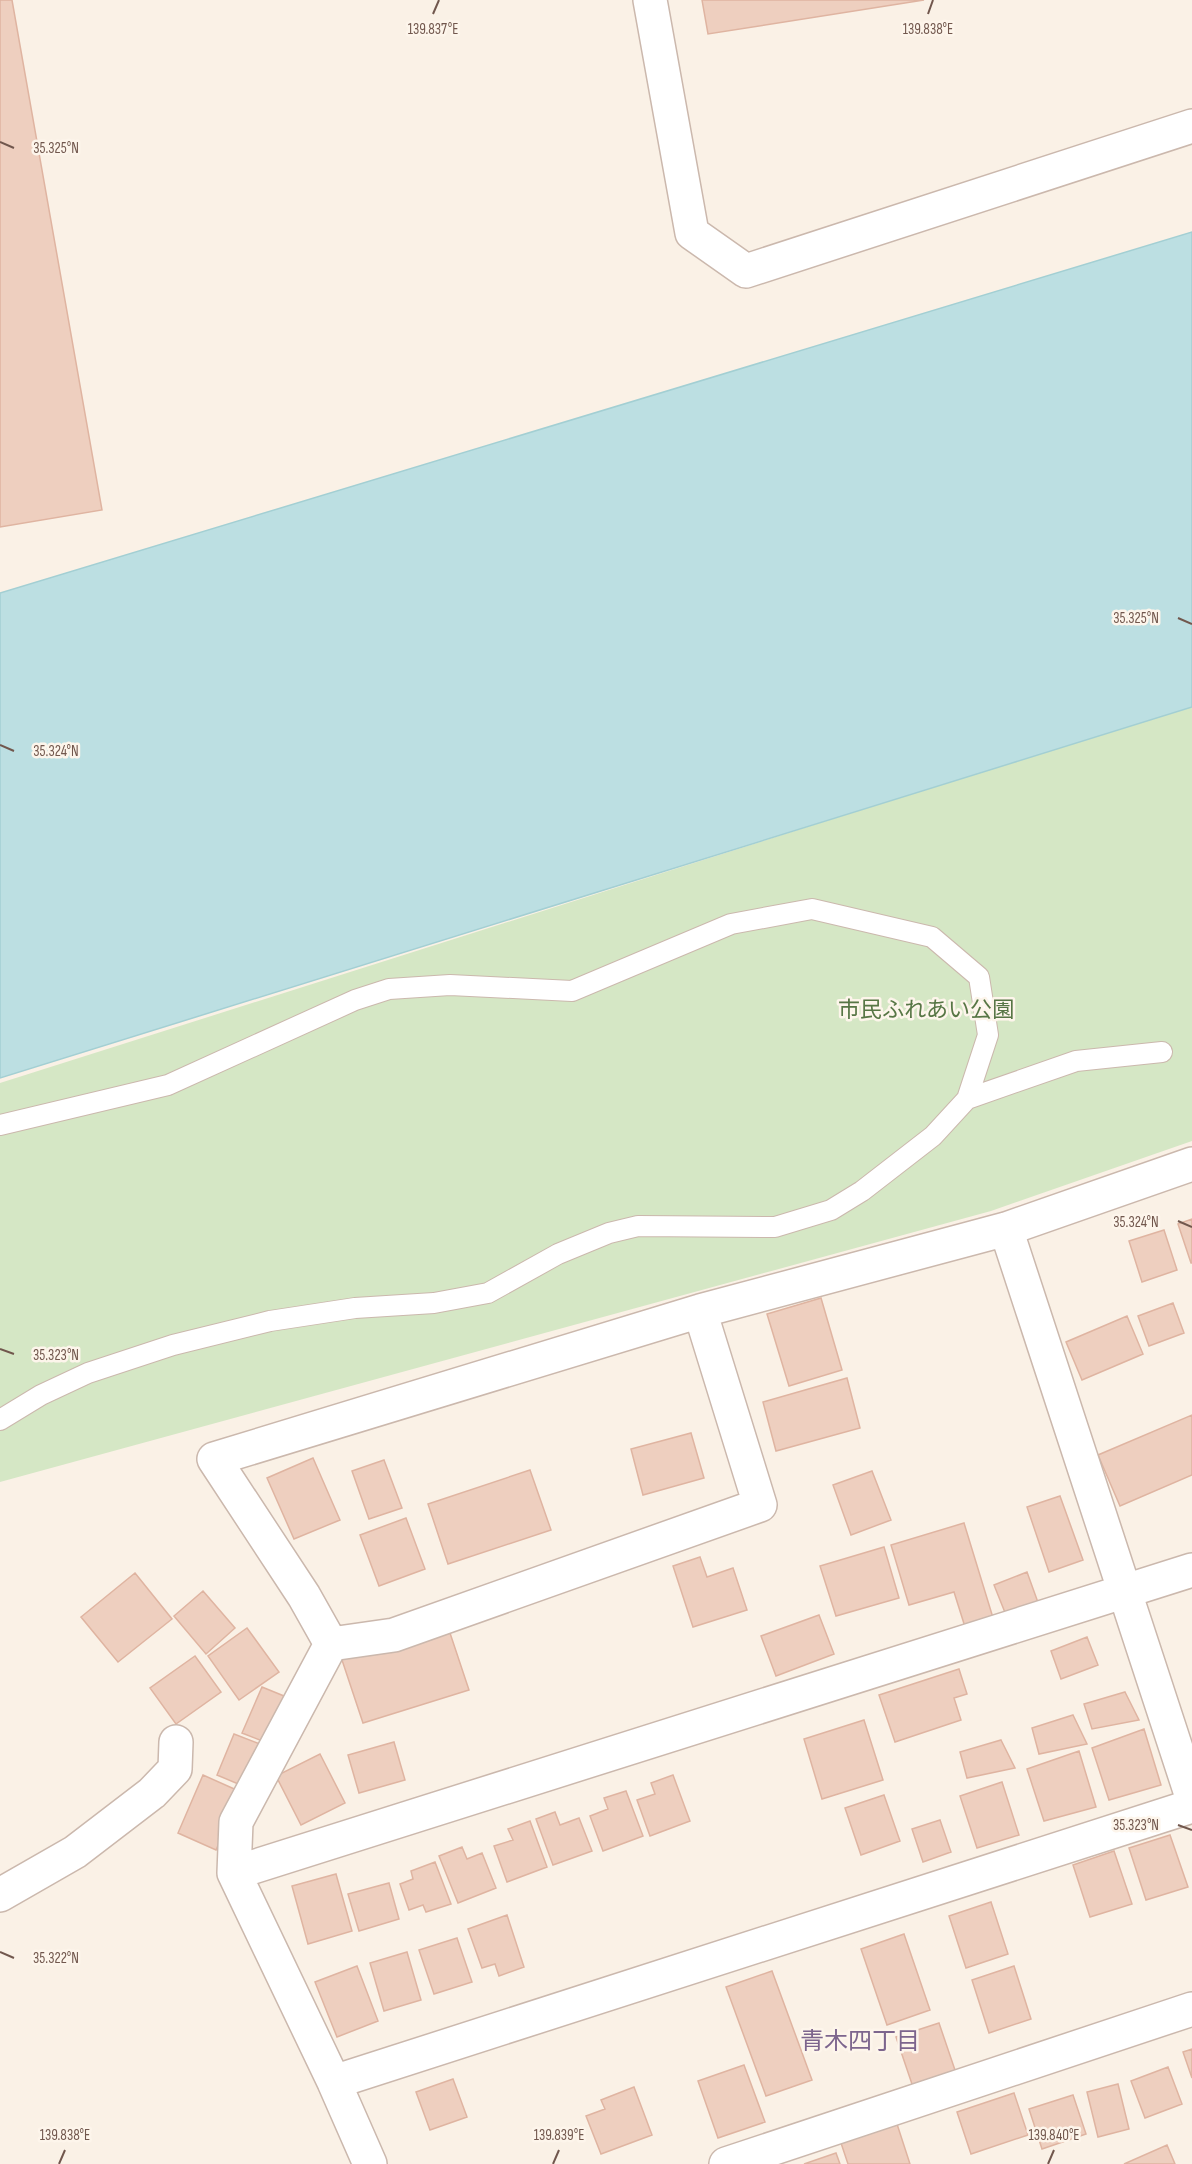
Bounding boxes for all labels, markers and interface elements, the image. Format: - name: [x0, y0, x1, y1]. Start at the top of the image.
- text: 139.837°E: [408, 20, 458, 39]
- text: 139.838°E: [903, 20, 953, 39]
- text: 35.325°N: [33, 139, 79, 158]
- text: 35.325°N: [1113, 609, 1159, 628]
- text: 35.324°N: [33, 742, 79, 761]
- park label: 市民ふれあい公園: [838, 997, 1014, 1024]
- text: 35.324°N: [1113, 1213, 1159, 1232]
- text: 35.323°N: [33, 1346, 79, 1365]
- text: 35.323°N: [1113, 1816, 1159, 1835]
- text: 35.322°N: [33, 1949, 79, 1968]
- district label: 青木四丁目: [800, 2027, 920, 2056]
- text: 139.838°E: [40, 2126, 90, 2145]
- text: 139.839°E: [534, 2126, 584, 2145]
- text: 139.840°E: [1028, 2126, 1080, 2145]

